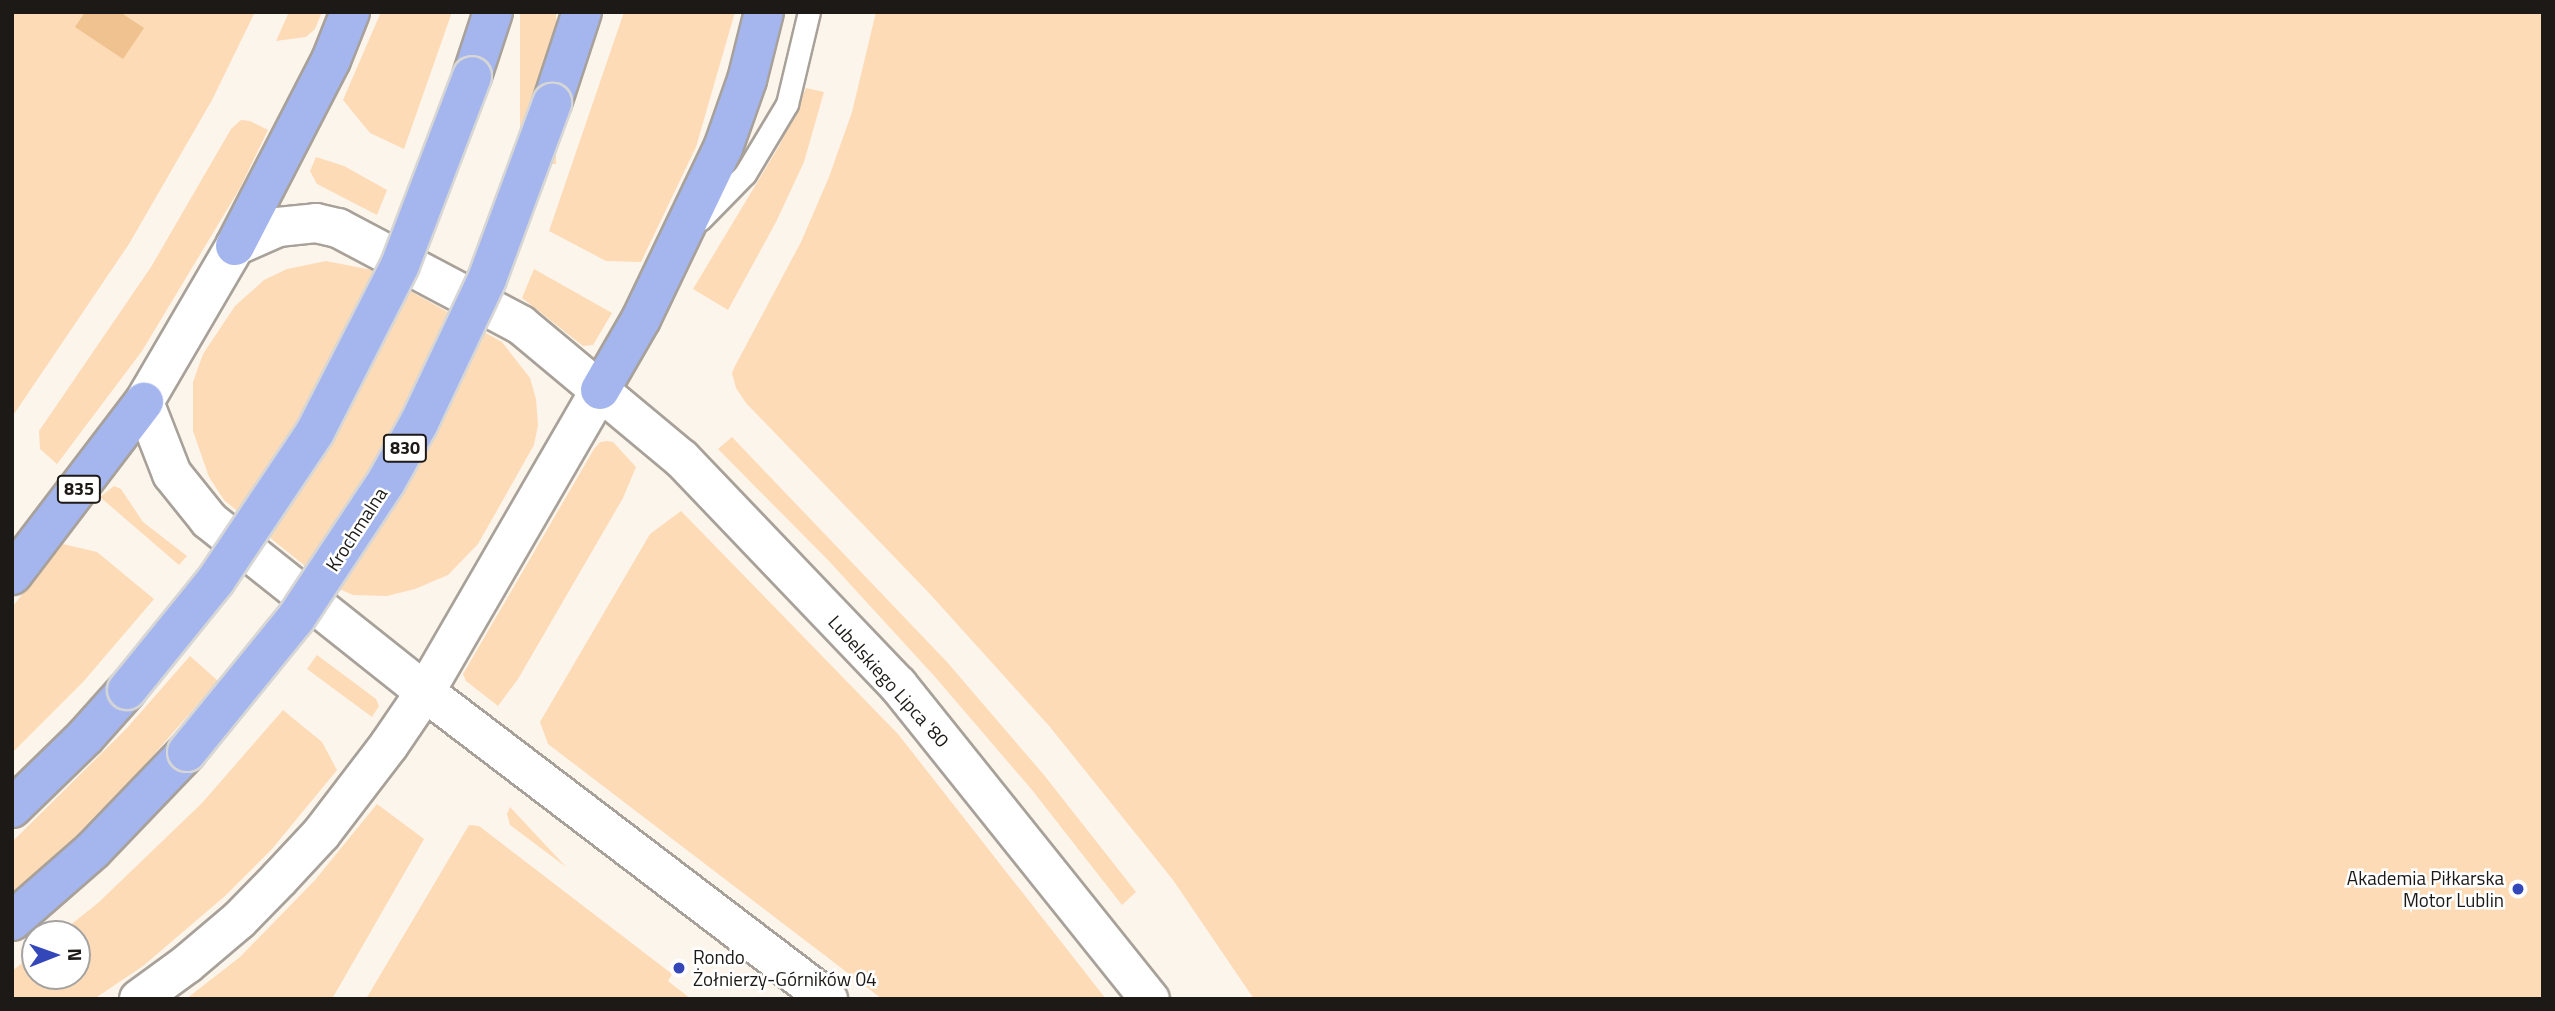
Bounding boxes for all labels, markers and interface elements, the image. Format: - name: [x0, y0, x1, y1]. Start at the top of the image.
- road number: 830: [382, 434, 428, 462]
- road number: 835: [56, 475, 102, 504]
- street label: Krochmalna: [321, 483, 391, 575]
- street label: Lubelskiego Lipca '80: [824, 610, 954, 752]
- place label: Akademia Piłkarska Motor Lublin: [2347, 867, 2504, 911]
- marker: Akademia Piłkarska Motor Lublin: [2510, 881, 2526, 897]
- north arrow: [21, 920, 91, 990]
- place label: Rondo Żołnierzy-Górników 04: [693, 946, 877, 990]
- text: N: [61, 948, 90, 961]
- marker: Rondo Żołnierzy-Górników 04: [671, 960, 687, 976]

